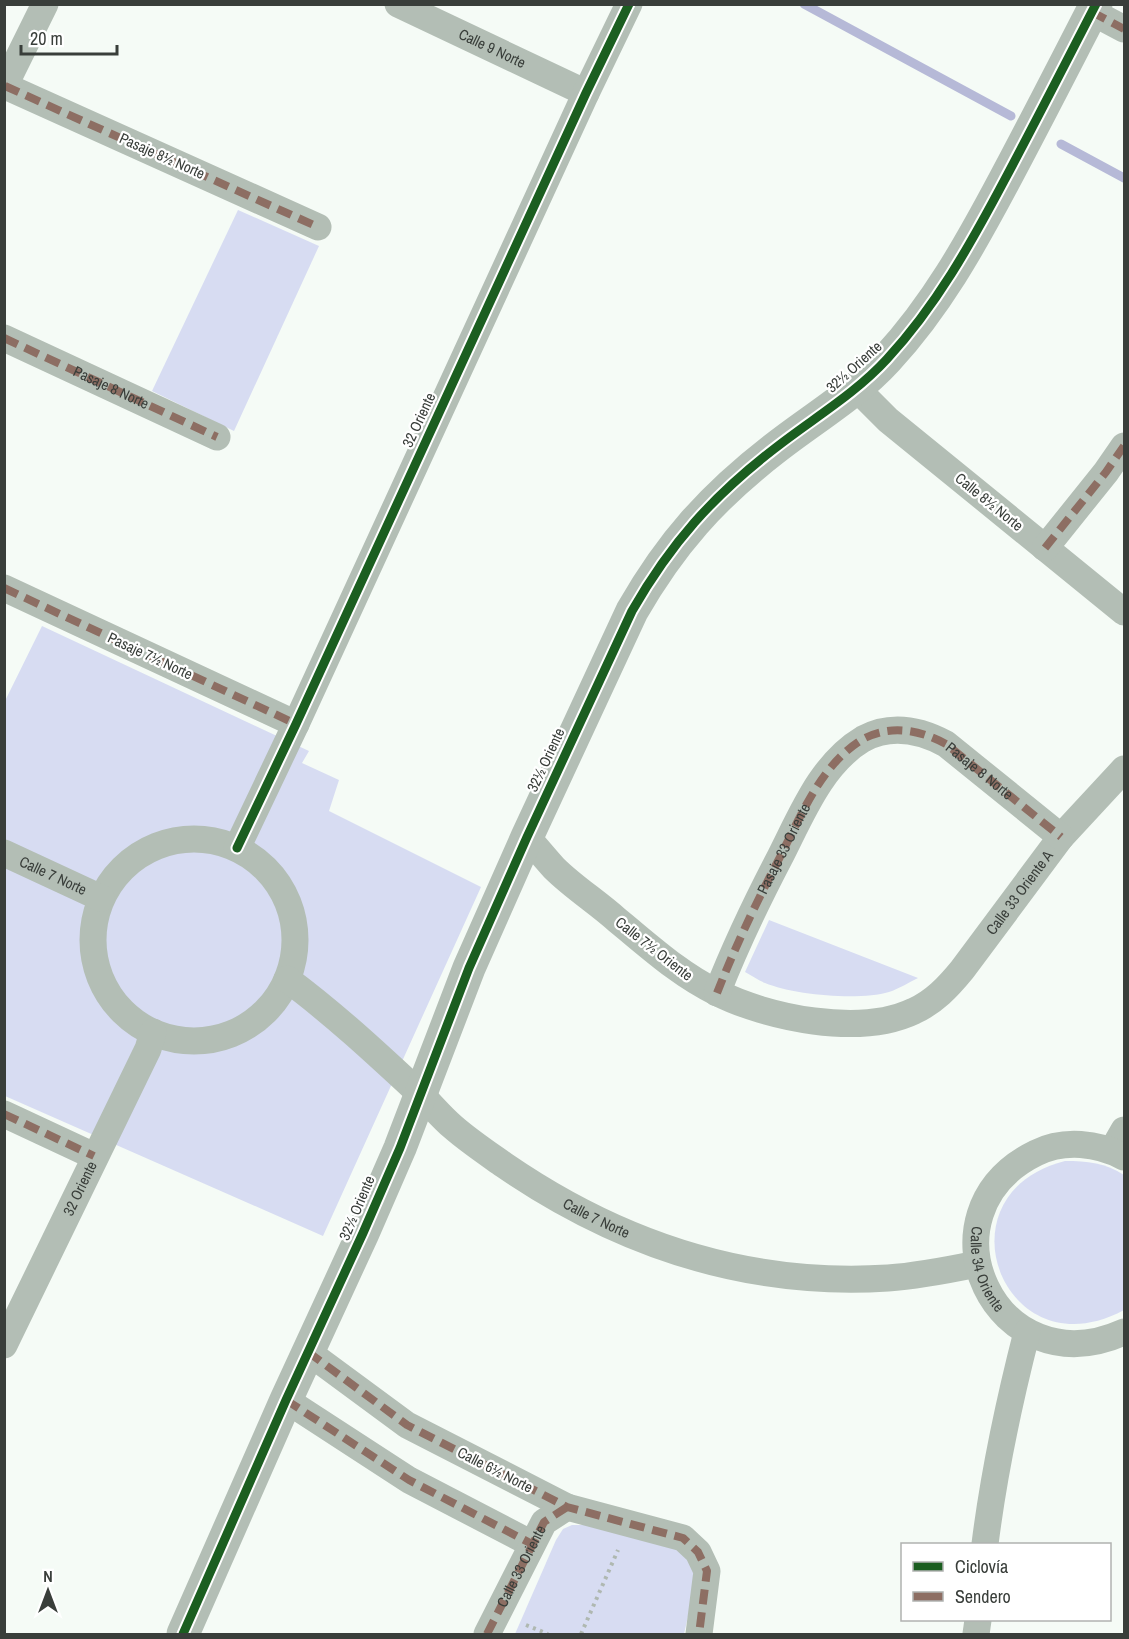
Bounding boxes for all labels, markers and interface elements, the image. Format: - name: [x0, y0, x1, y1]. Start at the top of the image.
- scale bar: [21, 18, 117, 56]
- street label: Calle 9 Norte: [455, 23, 529, 73]
- text: 20 m: [30, 26, 63, 51]
- street label: Pasaje 8½ Norte: [116, 127, 208, 184]
- street label: 32½ Oriente: [821, 336, 886, 397]
- street label: Pasaje 8 Norte: [70, 361, 153, 414]
- street label: 32 Oriente: [397, 389, 440, 451]
- street label: Calle 8½ Norte: [951, 468, 1028, 536]
- street label: Pasaje 7½ Norte: [104, 627, 196, 684]
- street label: 32½ Oriente: [522, 724, 570, 795]
- street label: Pasaje 8 Norte: [941, 737, 1018, 804]
- street label: Pasaje 33 Oriente: [752, 799, 815, 898]
- street label: Calle 33 Oriente A: [981, 845, 1058, 939]
- street label: Calle 7 Norte: [16, 851, 90, 900]
- street label: Calle 7½ Oriente: [611, 912, 698, 986]
- street label: 32 Oriente: [58, 1157, 102, 1219]
- street label: 32½ Oriente: [334, 1172, 380, 1243]
- street label: Calle 7 Norte: [559, 1193, 633, 1243]
- street label: Calle 34 Oriente: [966, 1225, 1010, 1316]
- street label: Calle 6½ Norte: [454, 1442, 537, 1498]
- street label: Calle 33 Oriente: [491, 1521, 551, 1611]
- legend: [901, 1543, 1111, 1621]
- text: Ciclovía: [955, 1554, 1008, 1579]
- north arrow: [18, 1561, 78, 1621]
- text: N: [43, 1565, 53, 1587]
- text: Sendero: [955, 1584, 1011, 1609]

